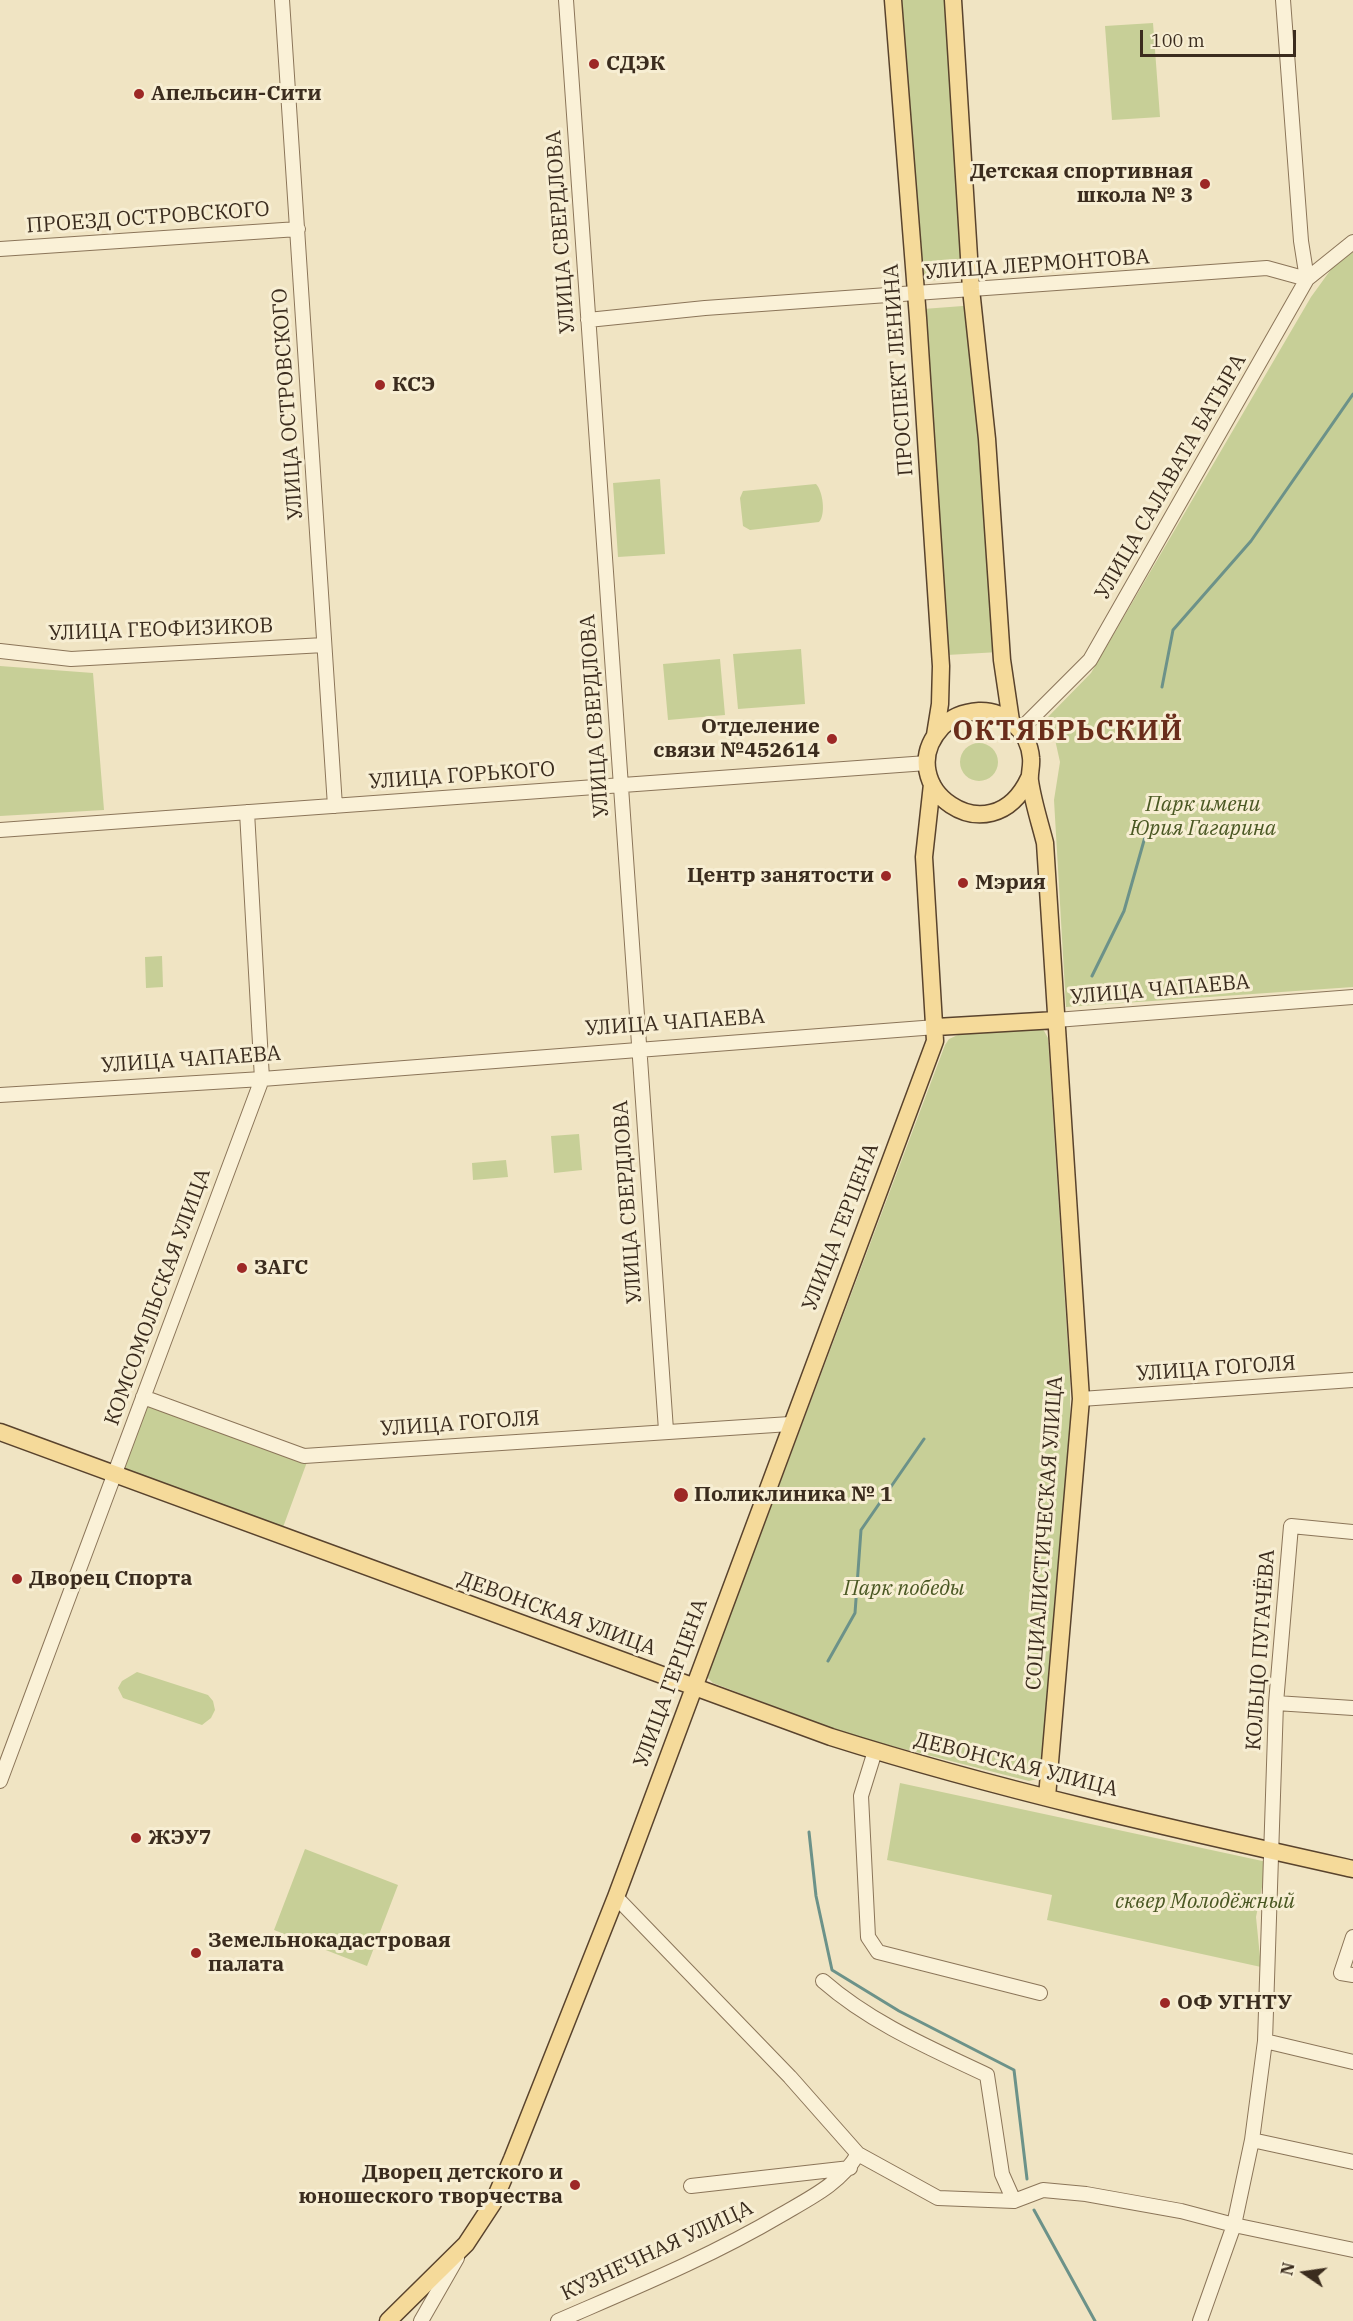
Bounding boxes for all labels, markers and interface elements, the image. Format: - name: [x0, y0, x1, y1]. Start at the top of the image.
- scale bar: [1143, 18, 1299, 56]
- text: 100 m: [1151, 29, 1205, 52]
- place label: СДЭК: [606, 51, 666, 77]
- marker: СДЭК: [587, 57, 601, 71]
- place label: Апельсин-Сити: [151, 81, 322, 107]
- marker: Апельсин-Сити: [132, 87, 146, 101]
- street label: УЛИЦА СВЕРДЛОВА: [541, 130, 581, 334]
- place label: Детская спортивная школа № 3: [970, 159, 1193, 209]
- marker: Детская спортивная школа № 3: [1198, 177, 1212, 191]
- street label: ПРОЕЗД ОСТРОВСКОГО: [26, 197, 270, 239]
- street label: УЛИЦА ЛЕРМОНТОВА: [923, 245, 1151, 285]
- street label: ПРОСПЕКТ ЛЕНИНА: [879, 263, 919, 477]
- street label: УЛИЦА ОСТРОВСКОГО: [267, 287, 309, 521]
- street label: УЛИЦА САЛАВАТА БАТЫРА: [1090, 350, 1252, 604]
- place label: КСЭ: [392, 372, 435, 398]
- marker: КСЭ: [373, 378, 387, 392]
- street label: УЛИЦА ГЕОФИЗИКОВ: [48, 613, 274, 647]
- street label: УЛИЦА СВЕРДЛОВА: [575, 614, 615, 818]
- place label: Отделение связи №452614: [653, 714, 820, 764]
- district label: ОКТЯБРЬСКИЙ: [952, 716, 1184, 748]
- marker: Отделение связи №452614: [825, 732, 839, 746]
- street label: УЛИЦА ГОРЬКОГО: [368, 757, 556, 795]
- park label: Парк имени Юрия Гагарина: [1130, 792, 1276, 842]
- place label: Центр занятости: [687, 863, 874, 889]
- marker: Центр занятости: [879, 869, 893, 883]
- place label: Мэрия: [975, 870, 1046, 896]
- marker: Мэрия: [956, 876, 970, 890]
- street label: УЛИЦА ЧАПАЕВА: [1069, 970, 1251, 1010]
- street label: УЛИЦА ЧАПАЕВА: [584, 1004, 766, 1042]
- street label: УЛИЦА ЧАПАЕВА: [100, 1041, 282, 1079]
- street label: УЛИЦА СВЕРДЛОВА: [608, 1100, 648, 1304]
- street label: УЛИЦА ГЕРЦЕНА: [797, 1140, 885, 1314]
- street label: КОМСОМОЛЬСКАЯ УЛИЦА: [100, 1165, 216, 1429]
- place label: ЗАГС: [254, 1255, 308, 1281]
- marker: ЗАГС: [235, 1261, 249, 1275]
- street label: УЛИЦА ГОГОЛЯ: [1135, 1351, 1297, 1387]
- street label: СОЦИАЛИСТИЧЕСКАЯ УЛИЦА: [1021, 1375, 1069, 1691]
- street label: УЛИЦА ГОГОЛЯ: [379, 1406, 541, 1442]
- place label: Поликлиника № 1: [694, 1482, 893, 1508]
- marker: Поликлиника № 1: [672, 1486, 690, 1504]
- street label: КОЛЬЦО ПУГАЧЁВА: [1241, 1549, 1281, 1751]
- place label: Дворец Спорта: [29, 1566, 192, 1592]
- street label: ДЕВОНСКАЯ УЛИЦА: [454, 1566, 660, 1662]
- marker: Дворец Спорта: [10, 1572, 24, 1586]
- park label: Парк победы: [843, 1576, 965, 1602]
- street label: УЛИЦА ГЕРЦЕНА: [629, 1595, 713, 1771]
- street label: ДЕВОНСКАЯ УЛИЦА: [912, 1727, 1120, 1803]
- place label: ЖЭУ7: [148, 1825, 211, 1851]
- marker: ЖЭУ7: [129, 1831, 143, 1845]
- park label: сквер Молодёжный: [1115, 1889, 1295, 1915]
- place label: Земельнокадастровая палата: [208, 1928, 451, 1978]
- marker: Земельнокадастровая палата: [189, 1946, 203, 1960]
- place label: ОФ УГНТУ: [1177, 1990, 1292, 2016]
- marker: ОФ УГНТУ: [1158, 1996, 1172, 2010]
- place label: Дворец детского и юношеского творчества: [299, 2160, 563, 2210]
- marker: Дворец детского и юношеского творчества: [568, 2178, 582, 2192]
- street label: КУЗНЕЧНАЯ УЛИЦА: [557, 2195, 757, 2307]
- north arrow: [1275, 2243, 1335, 2303]
- text: N: [1276, 2261, 1299, 2277]

